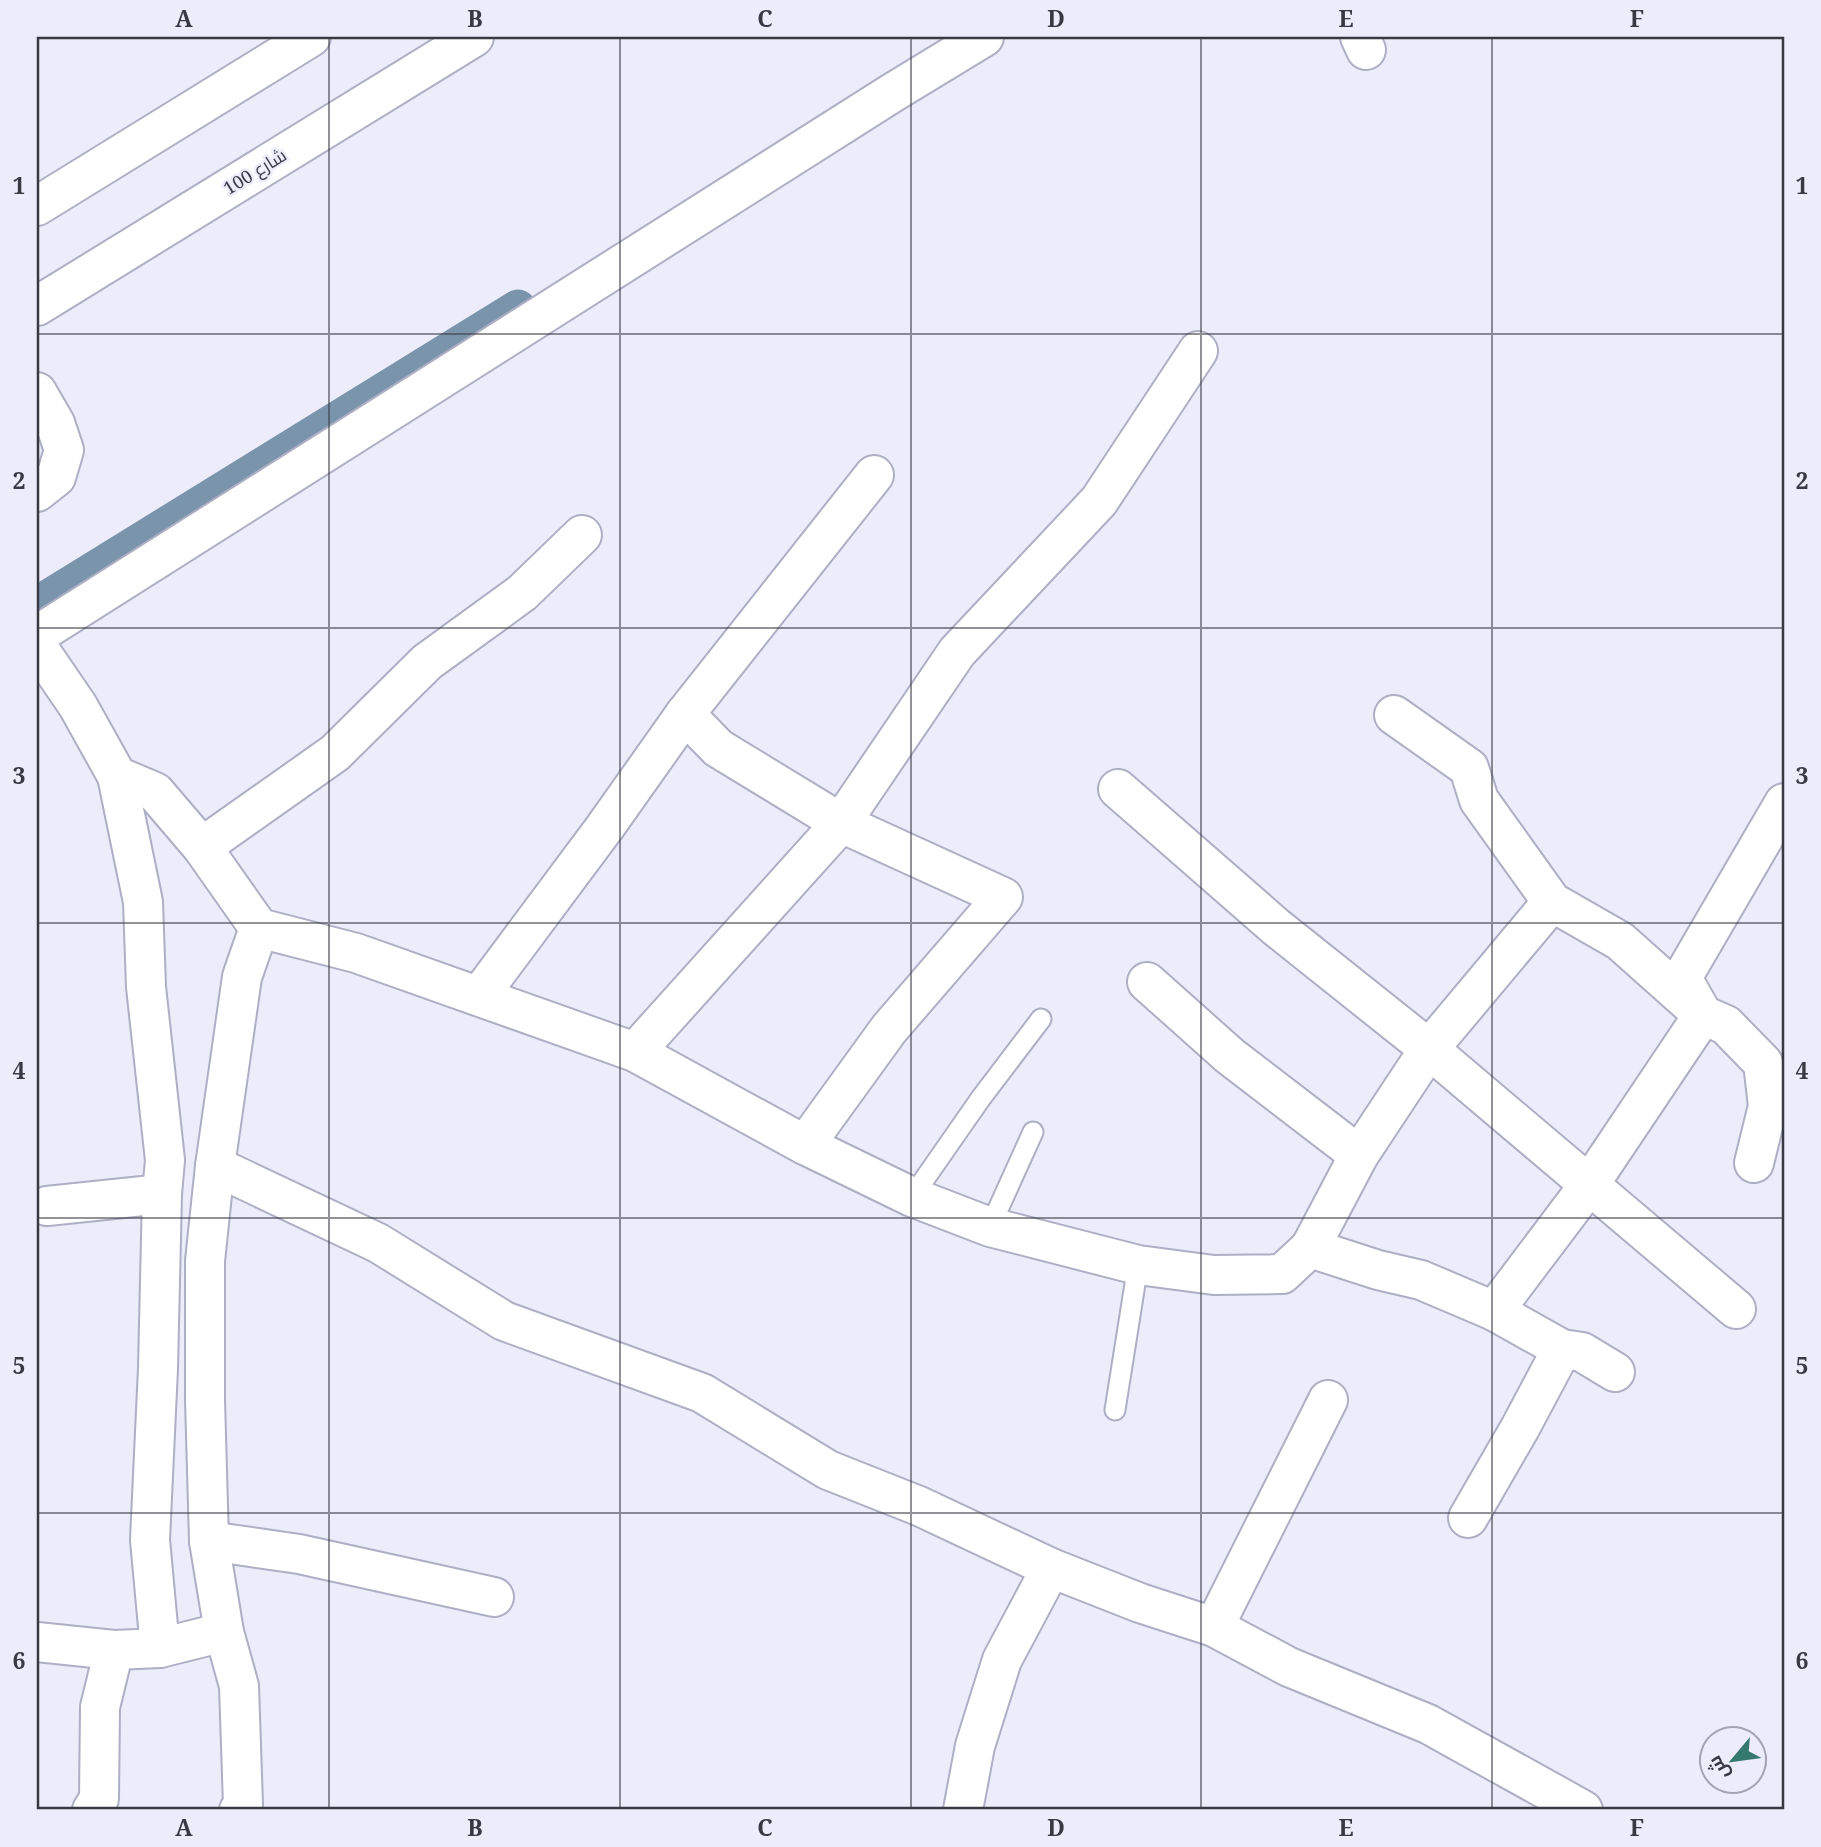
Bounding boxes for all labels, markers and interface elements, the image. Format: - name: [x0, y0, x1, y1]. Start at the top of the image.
- text: A: [175, 2, 193, 34]
- text: B: [467, 2, 483, 34]
- text: C: [757, 2, 773, 34]
- text: D: [1047, 2, 1065, 34]
- text: E: [1338, 2, 1354, 34]
- text: F: [1630, 2, 1644, 34]
- street label: شارع 100: [219, 142, 291, 201]
- text: 1: [13, 169, 26, 201]
- text: 1: [1796, 169, 1809, 201]
- text: 2: [13, 464, 26, 496]
- text: 2: [1796, 464, 1809, 496]
- text: 3: [13, 759, 26, 791]
- text: 3: [1796, 759, 1809, 791]
- text: 4: [13, 1054, 26, 1086]
- text: 4: [1796, 1054, 1809, 1086]
- text: 5: [13, 1349, 26, 1381]
- text: 5: [1796, 1349, 1809, 1381]
- text: 6: [13, 1644, 26, 1676]
- text: 6: [1796, 1644, 1809, 1676]
- north arrow: [1699, 1724, 1769, 1794]
- text: ش: [1701, 1751, 1735, 1785]
- text: A: [175, 1811, 193, 1843]
- text: B: [467, 1811, 483, 1843]
- text: C: [757, 1811, 773, 1843]
- text: D: [1047, 1811, 1065, 1843]
- text: E: [1338, 1811, 1354, 1843]
- text: F: [1630, 1811, 1644, 1843]

